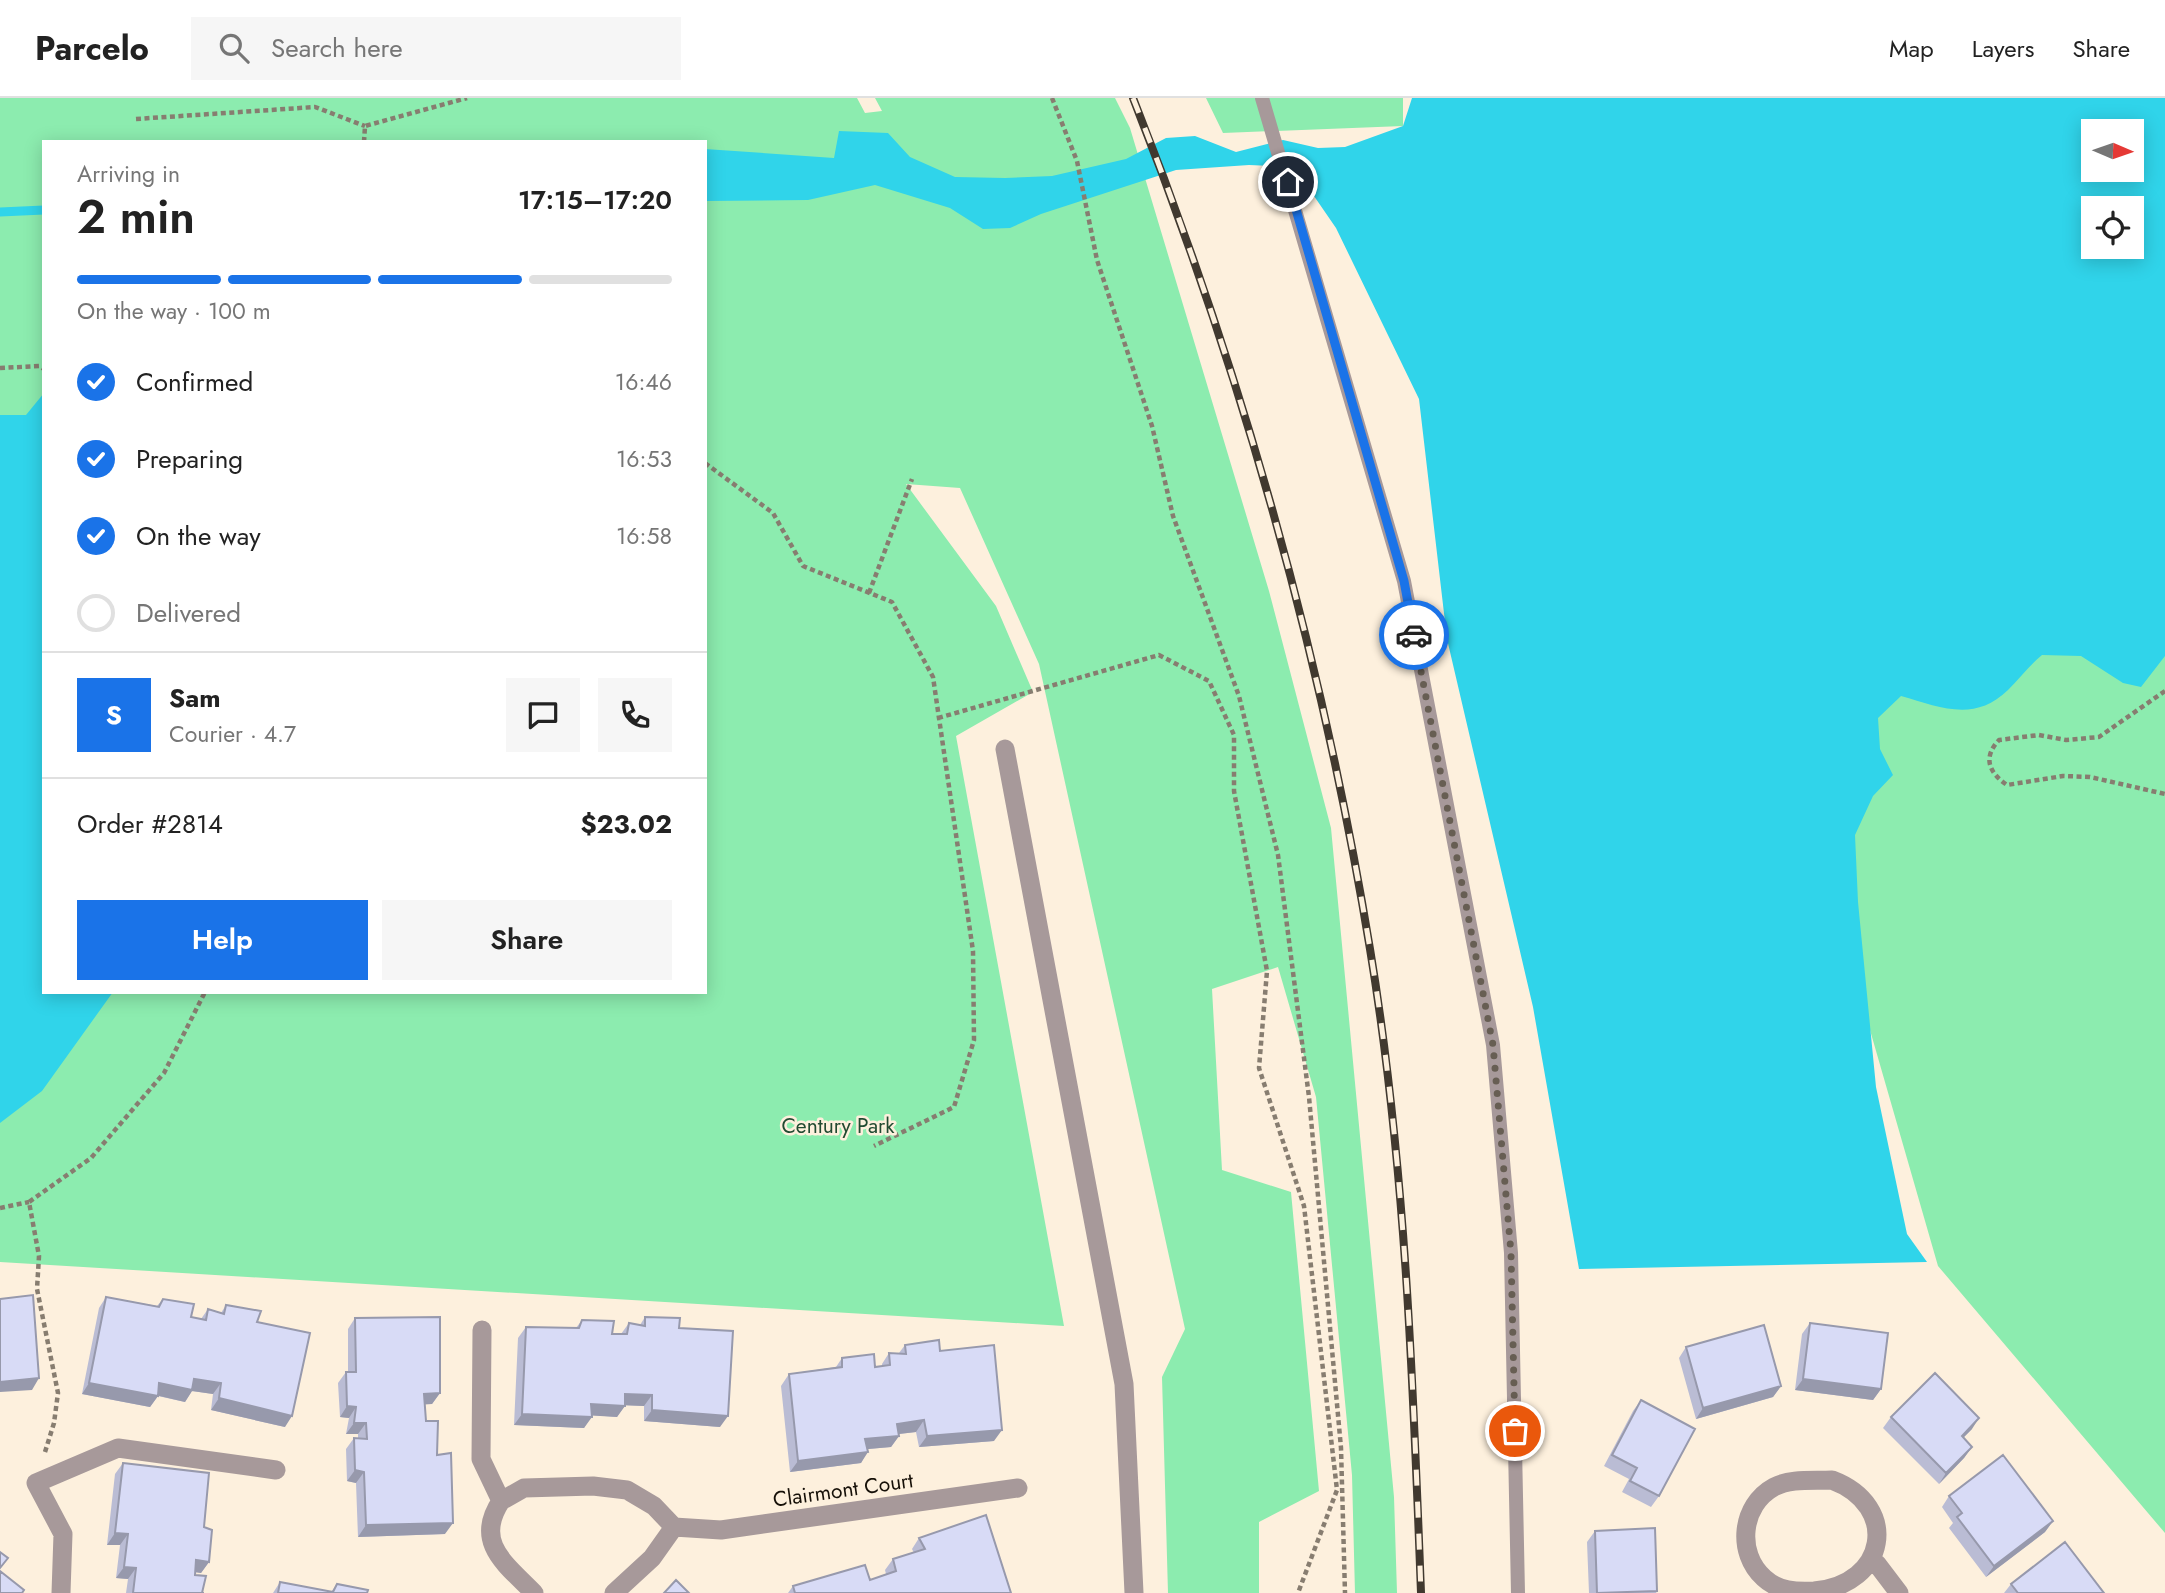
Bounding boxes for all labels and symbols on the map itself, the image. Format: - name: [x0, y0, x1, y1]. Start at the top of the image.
- north arrow: [2081, 119, 2144, 182]
- pin: [1258, 152, 1318, 212]
- courier: [1379, 600, 1449, 670]
- park label: Century Park: [781, 1111, 895, 1141]
- pin: [1485, 1401, 1545, 1461]
- street label: Clairmont Court: [771, 1465, 915, 1515]

